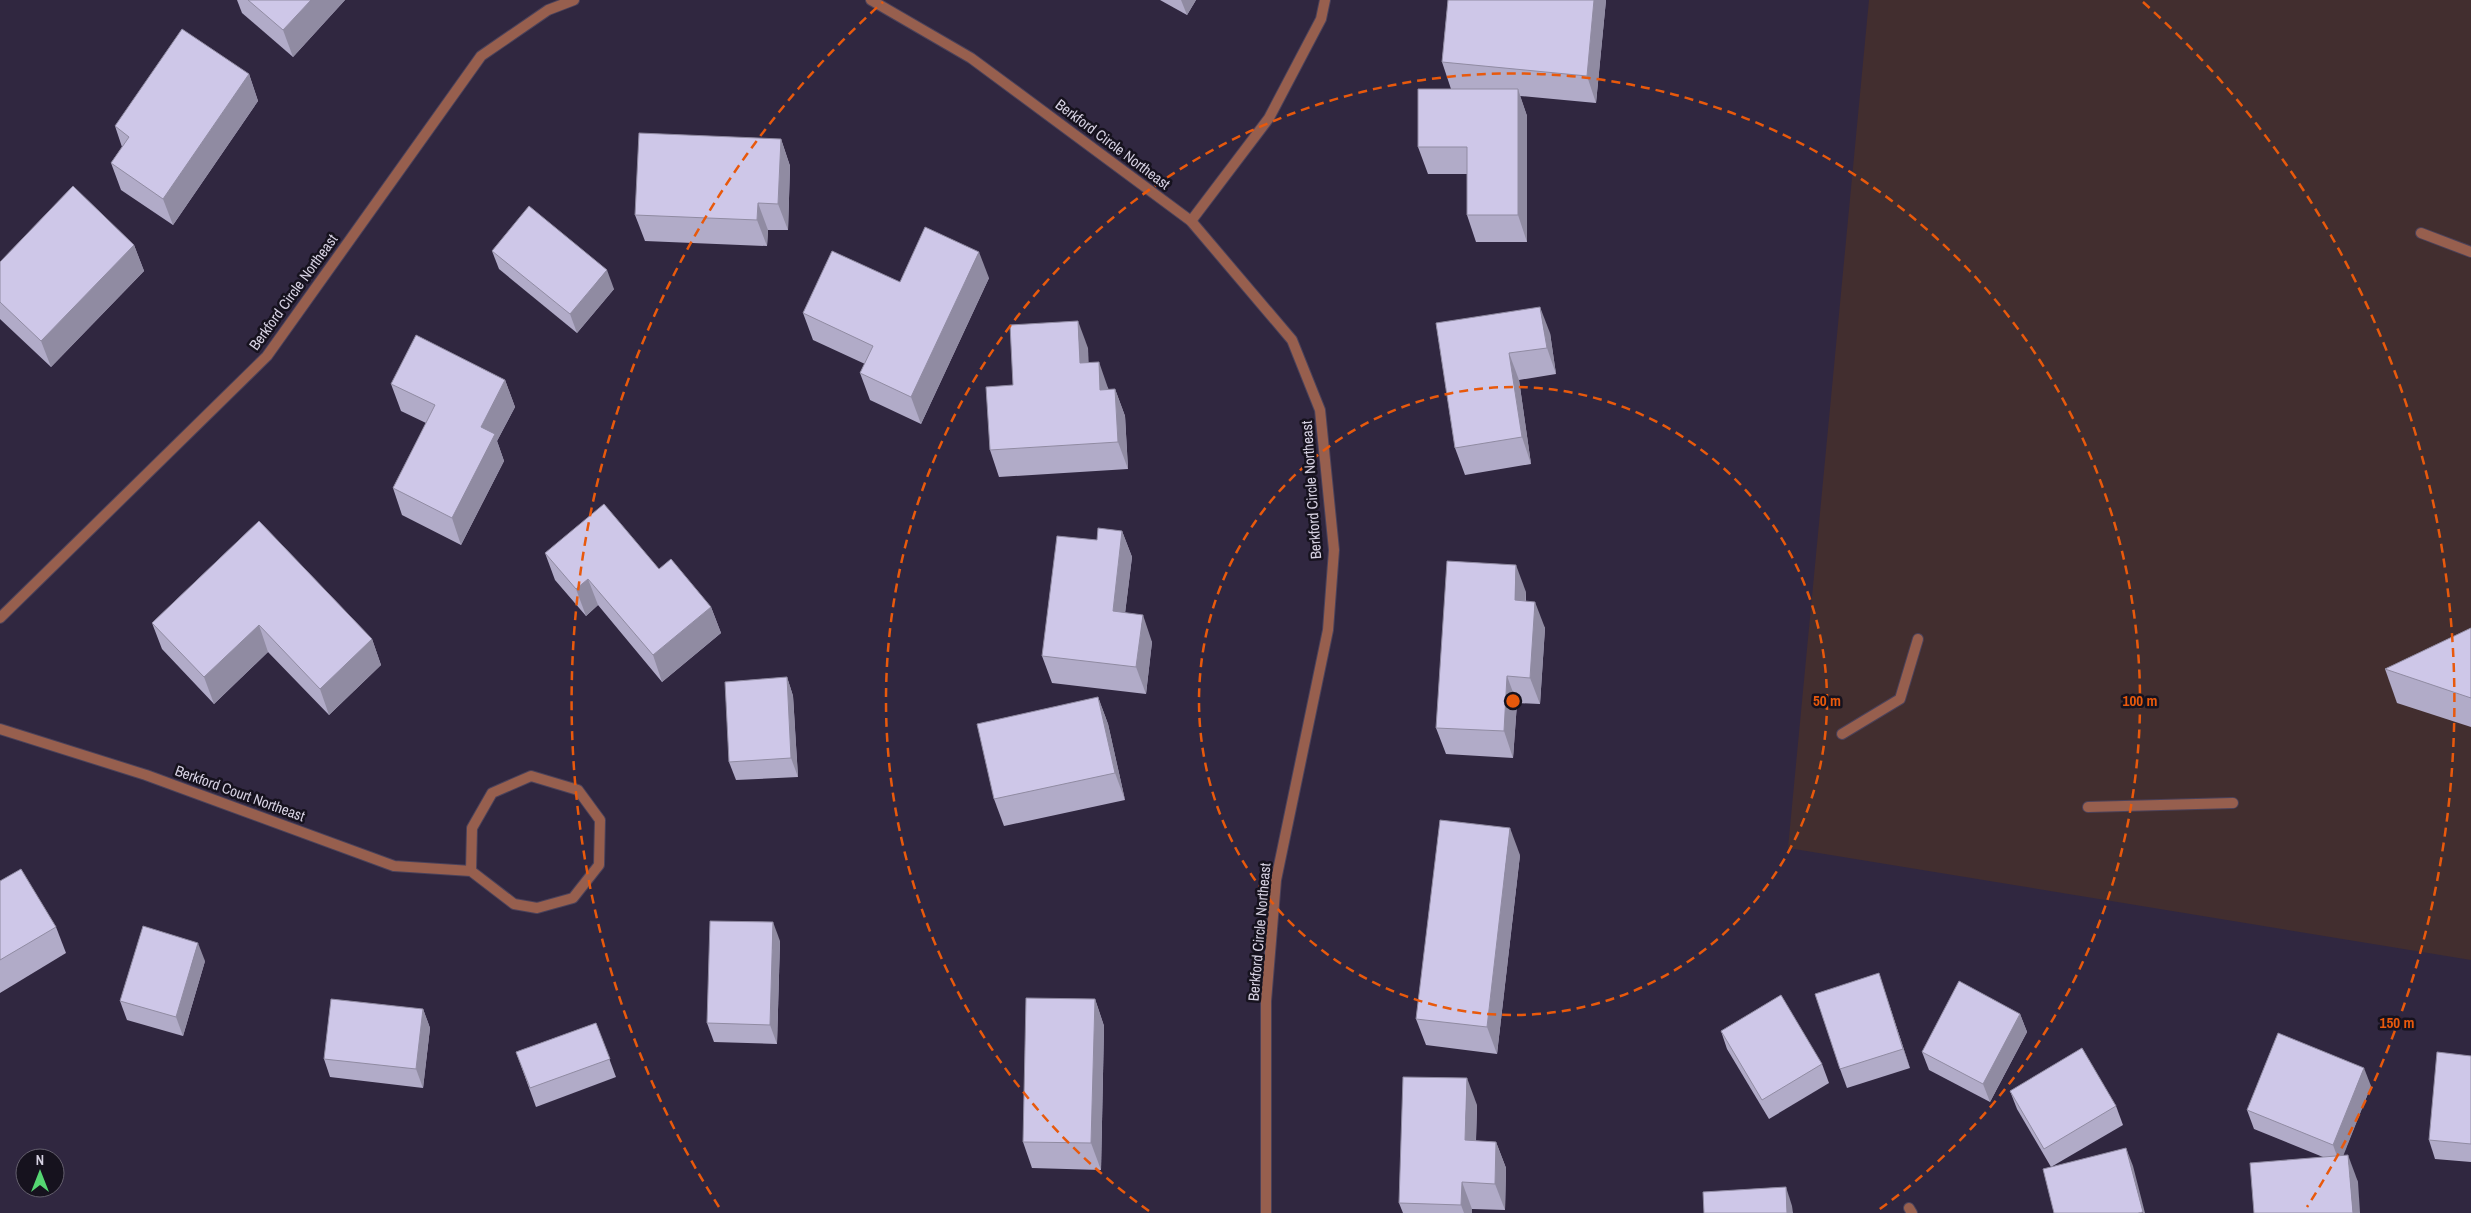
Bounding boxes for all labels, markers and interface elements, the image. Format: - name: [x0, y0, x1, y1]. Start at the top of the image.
- street label: Berkford Circle Northeast: [1051, 94, 1175, 194]
- street label: Berkford Circle Northeast: [244, 229, 343, 354]
- street label: Berkford Circle Northeast: [1296, 419, 1326, 560]
- text: 50 m: [1813, 690, 1841, 711]
- text: 100 m: [2123, 690, 2157, 711]
- centre of rings: [1504, 692, 1522, 710]
- street label: Berkford Court Northeast: [172, 760, 308, 826]
- street label: Berkford Circle Northeast: [1242, 861, 1276, 1002]
- text: 150 m: [2380, 1012, 2414, 1033]
- north arrow: [15, 1148, 65, 1198]
- text: N: [36, 1151, 44, 1169]

